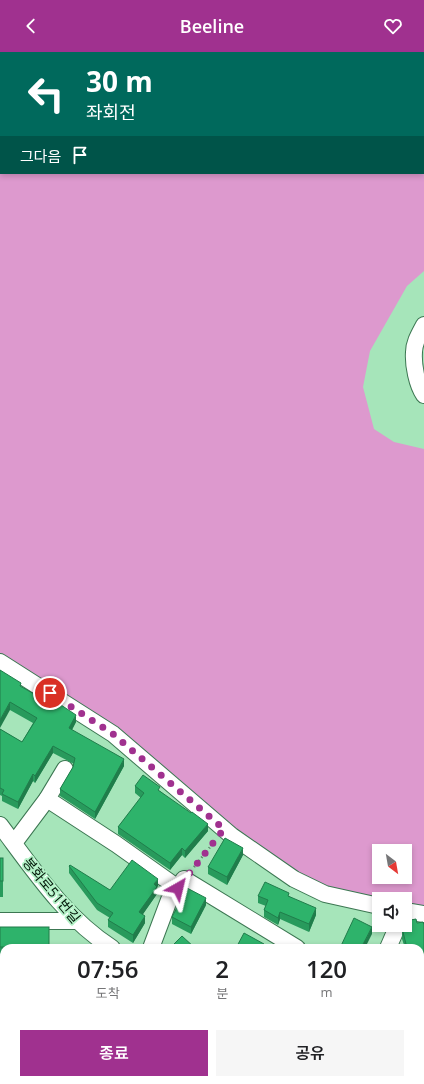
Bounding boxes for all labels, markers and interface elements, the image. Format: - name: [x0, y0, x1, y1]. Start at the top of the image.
- text: Beeline: [180, 14, 244, 38]
- icon: back: [20, 15, 42, 37]
- icon: heart: [382, 15, 404, 37]
- text: 30 m: [86, 62, 153, 100]
- icon: left: [20, 68, 72, 120]
- text: 좌회전: [86, 100, 136, 124]
- icon: arrive: [69, 144, 91, 166]
- text: 그다음: [20, 146, 61, 166]
- pin: [33, 676, 67, 710]
- icon: arrive: [39, 682, 61, 704]
- north arrow: [372, 844, 412, 884]
- map controls: [372, 844, 412, 932]
- street label: 봉화로51번길: [19, 853, 85, 927]
- position arrow: [157, 867, 199, 909]
- button: sound: [372, 892, 412, 932]
- text: 07:56: [77, 952, 138, 985]
- text: 2: [215, 952, 229, 985]
- text: 120: [306, 952, 347, 985]
- text: m: [320, 983, 333, 1001]
- text: 도착: [96, 984, 120, 1002]
- text: 분: [216, 984, 228, 1002]
- button: 종료: [20, 1030, 208, 1076]
- button: 공유: [216, 1030, 404, 1076]

